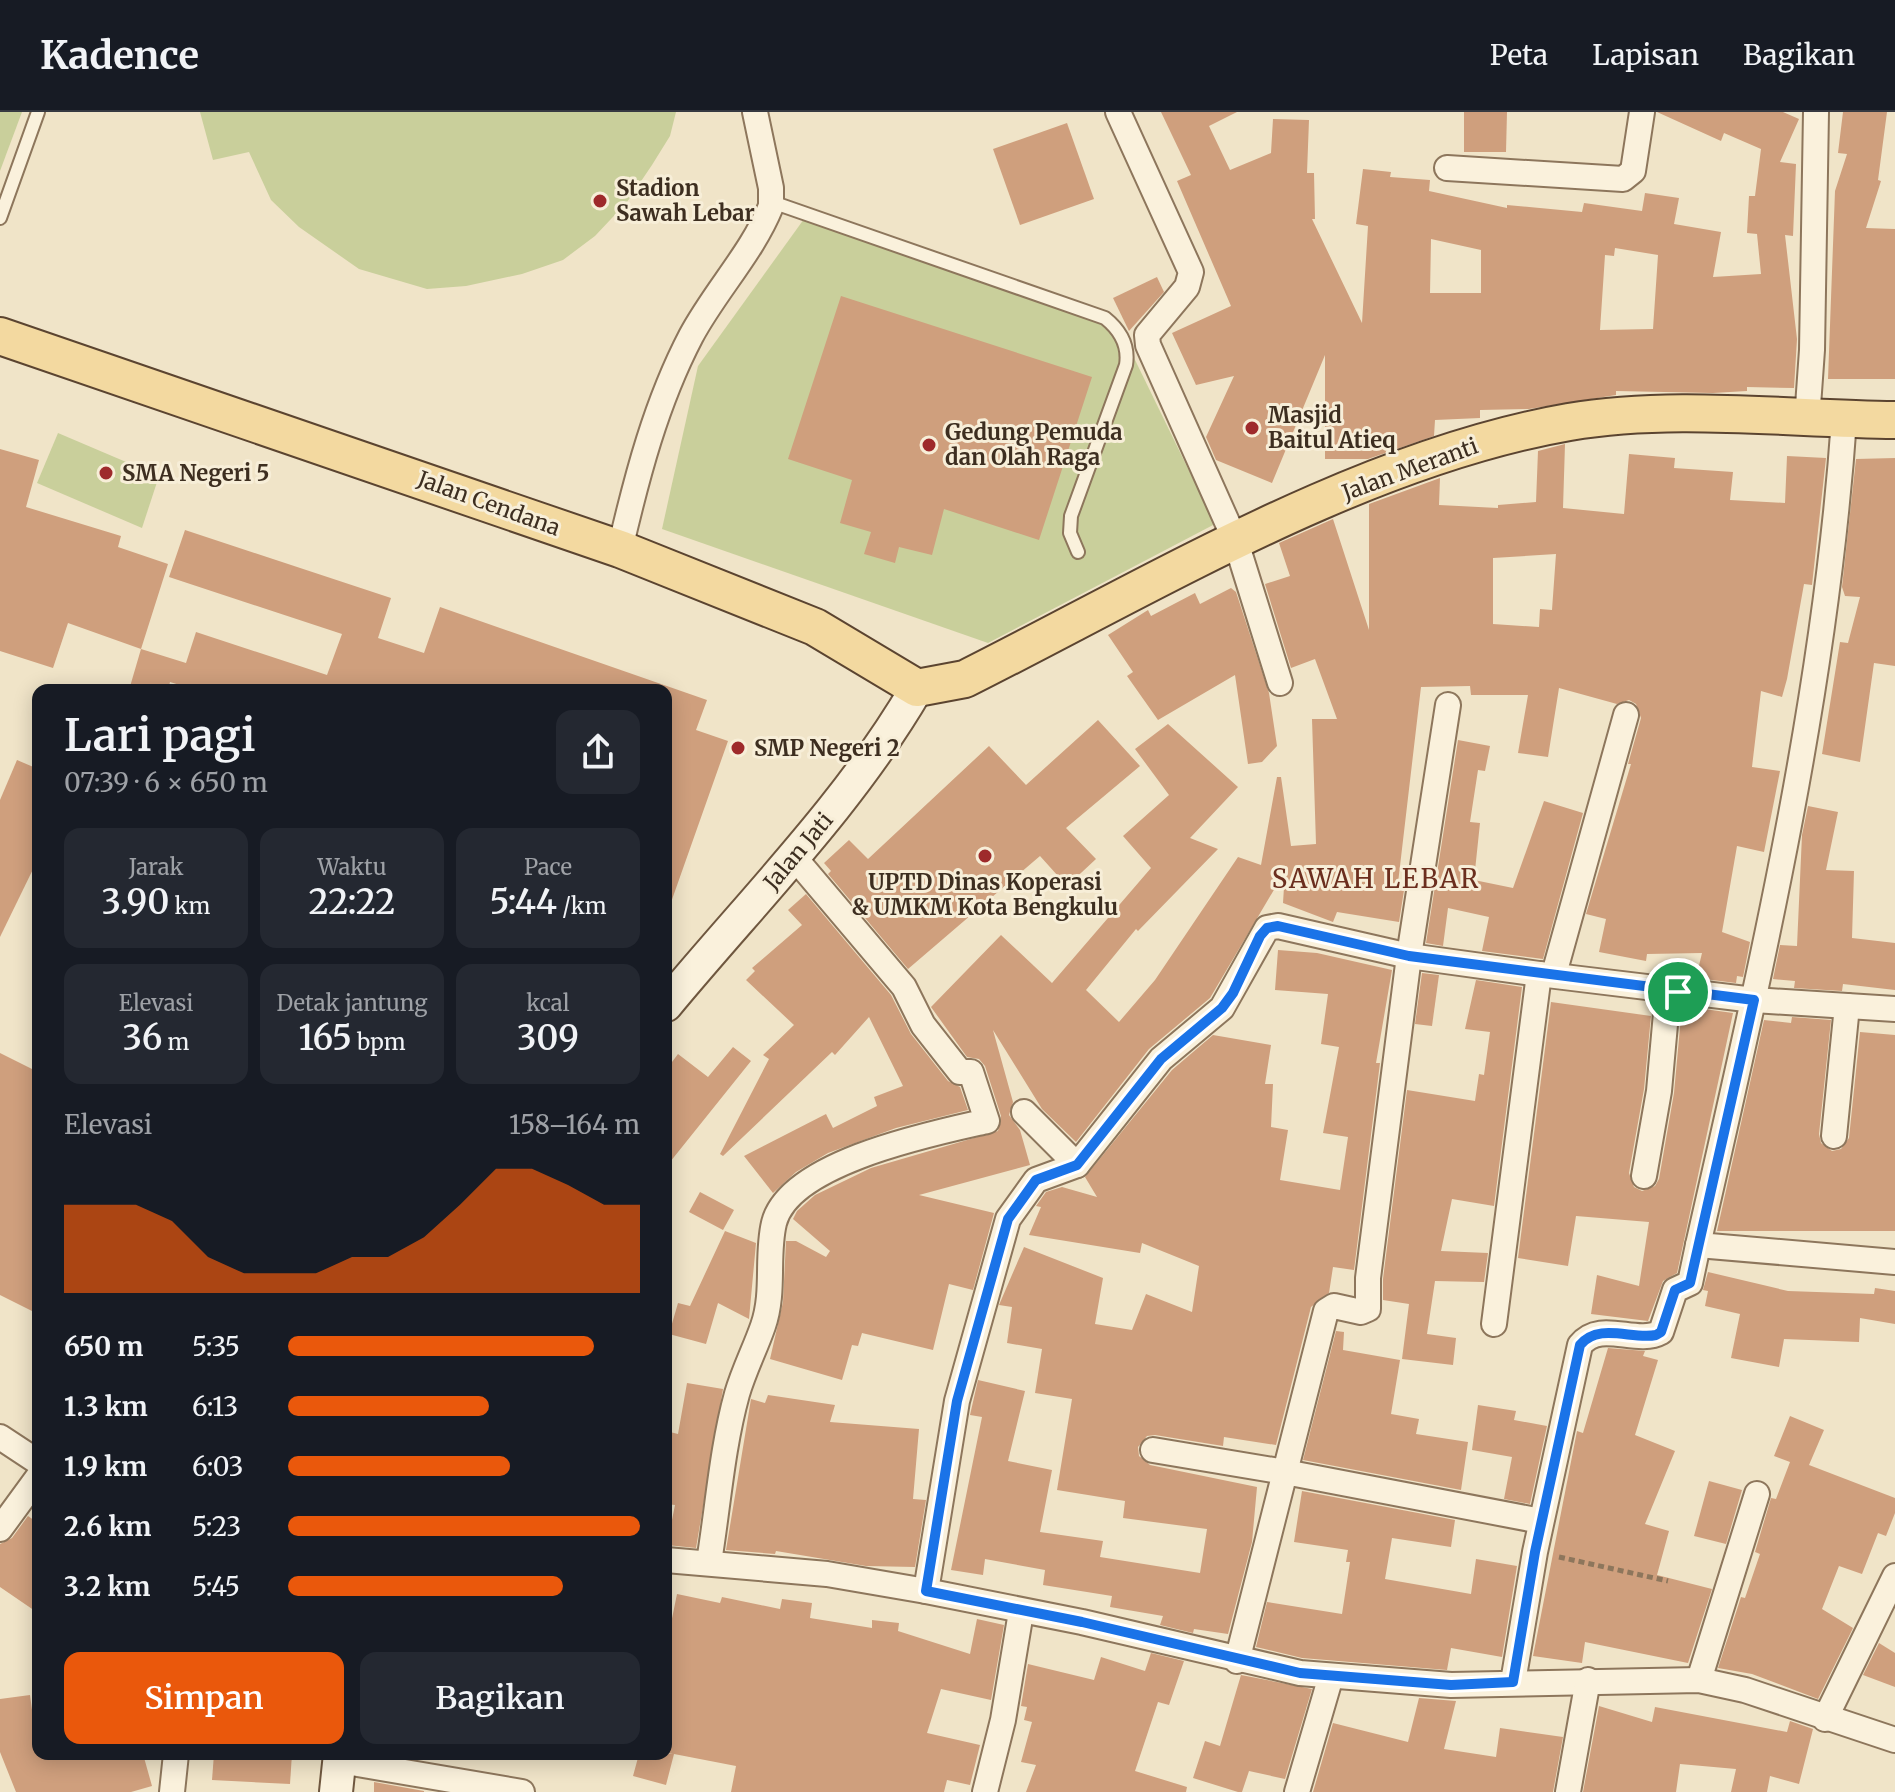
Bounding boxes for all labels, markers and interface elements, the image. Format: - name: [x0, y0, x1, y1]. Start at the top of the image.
- text: Kadence: [40, 32, 199, 79]
- text: Peta: [1490, 37, 1548, 73]
- text: Lapisan: [1592, 37, 1699, 73]
- text: Bagikan: [1743, 37, 1855, 73]
- place label: Stadion Sawah Lebar: [616, 174, 755, 227]
- marker: Stadion Sawah Lebar: [591, 192, 609, 210]
- place label: Masjid Baitul Atieq: [1268, 401, 1396, 454]
- place label: Gedung Pemuda dan Olah Raga: [945, 418, 1123, 471]
- marker: Masjid Baitul Atieq: [1243, 419, 1261, 437]
- street label: Jalan Meranti: [1337, 431, 1482, 507]
- marker: Gedung Pemuda dan Olah Raga: [920, 436, 938, 454]
- place label: SMA Negeri 5: [122, 459, 269, 487]
- marker: SMA Negeri 5: [97, 464, 115, 482]
- street label: Jalan Cendana: [413, 464, 564, 542]
- text: Lari pagi: [64, 708, 256, 763]
- button: share: [556, 710, 640, 794]
- place label: SMP Negeri 2: [754, 734, 900, 762]
- marker: SMP Negeri 2: [729, 739, 747, 757]
- text: 07:39 · 6 × 650 m: [64, 766, 268, 799]
- street label: Jalan Jati: [757, 806, 839, 896]
- marker: UPTD Dinas Koperasi & UMKM Kota Bengkulu: [976, 847, 994, 865]
- text: Jarak: [129, 853, 183, 881]
- text: Waktu: [317, 853, 387, 881]
- text: Pace: [524, 853, 572, 881]
- district label: SAWAH LEBAR: [1272, 862, 1480, 895]
- place label: UPTD Dinas Koperasi & UMKM Kota Bengkulu: [852, 868, 1118, 921]
- text: 3.90: [102, 881, 169, 923]
- text: 22:22: [309, 881, 395, 923]
- text: 5:44: [489, 881, 557, 923]
- text: km: [169, 892, 210, 920]
- text: /km: [557, 892, 607, 920]
- pin: [1644, 958, 1712, 1026]
- icon: arrive: [1656, 970, 1700, 1014]
- text: Elevasi: [119, 989, 193, 1017]
- text: Detak jantung: [277, 989, 427, 1017]
- text: kcal: [526, 989, 570, 1017]
- text: 36: [123, 1017, 162, 1059]
- text: 165: [298, 1017, 352, 1059]
- text: 309: [517, 1017, 579, 1059]
- text: m: [162, 1028, 189, 1056]
- text: bpm: [352, 1028, 406, 1056]
- text: Elevasi: [64, 1108, 152, 1141]
- text: 158–164 m: [509, 1108, 640, 1141]
- text: 650 m: [64, 1330, 143, 1363]
- text: 5:35: [192, 1330, 240, 1363]
- text: 1.3 km: [64, 1390, 148, 1423]
- text: 6:13: [192, 1390, 238, 1423]
- text: 1.9 km: [64, 1450, 147, 1483]
- text: 6:03: [192, 1450, 243, 1483]
- text: 2.6 km: [64, 1510, 151, 1543]
- text: 5:23: [192, 1510, 241, 1543]
- text: 3.2 km: [64, 1570, 150, 1603]
- text: 5:45: [192, 1570, 240, 1603]
- button: Simpan: [64, 1652, 344, 1744]
- button: Bagikan: [360, 1652, 640, 1744]

